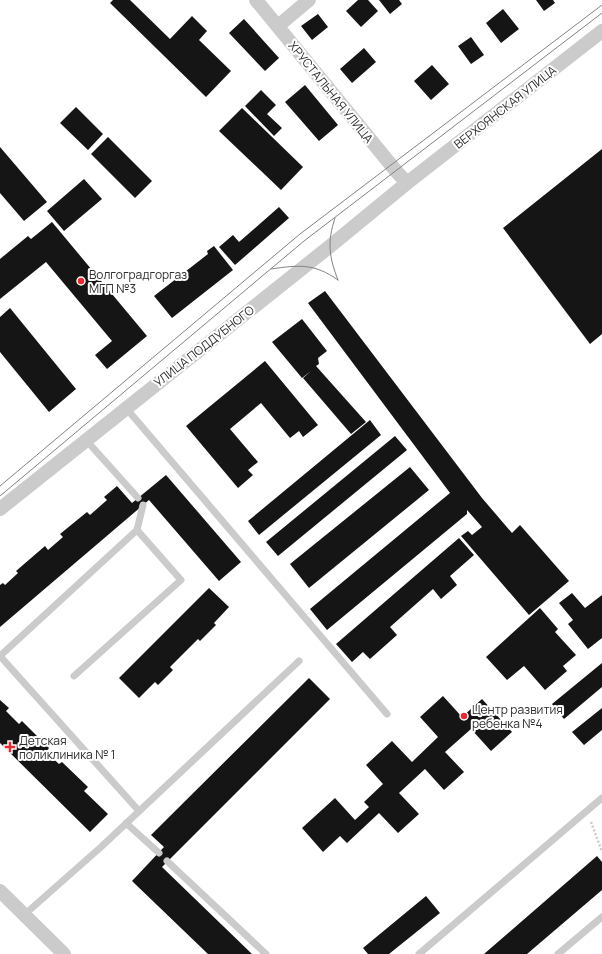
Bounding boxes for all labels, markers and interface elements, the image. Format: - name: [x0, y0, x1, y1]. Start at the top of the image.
- street label: ХРУСТАЛЬНАЯ УЛИЦА: [285, 38, 378, 147]
- street label: ВЕРХОЯНСКАЯ УЛИЦА: [450, 61, 560, 152]
- place label: Волгоградгоргаз МГП №3: [89, 266, 187, 297]
- marker: Волгоградгоргаз МГП №3: [76, 276, 86, 286]
- street label: УЛИЦА ПОДДУБНОГО: [150, 301, 258, 391]
- place label: Центр развития ребенка №4: [472, 701, 563, 732]
- marker: Центр развития ребенка №4: [459, 711, 469, 721]
- place label: Детская поликлиника № 1: [19, 732, 116, 763]
- marker: Детская поликлиника № 1: [4, 741, 16, 753]

